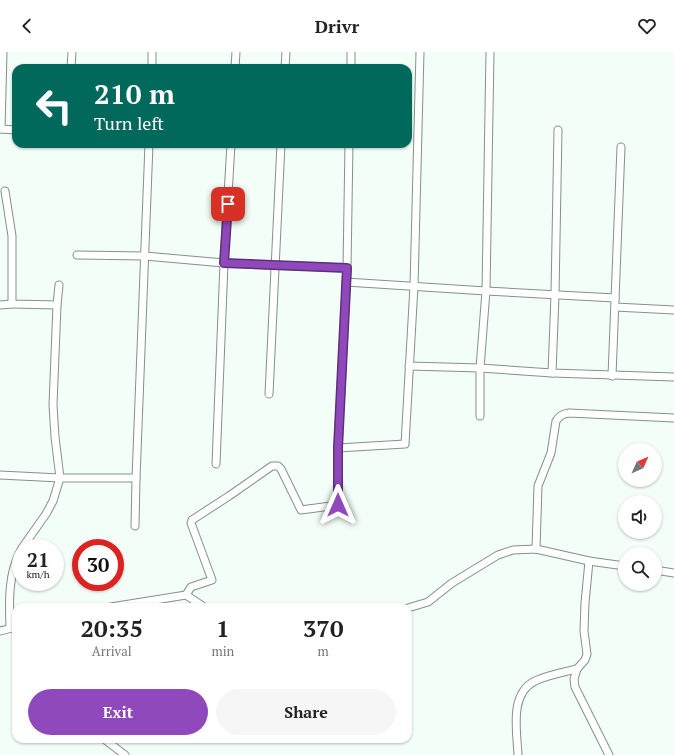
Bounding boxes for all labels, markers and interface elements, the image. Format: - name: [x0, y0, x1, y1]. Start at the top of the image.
- text: Drivr: [315, 14, 359, 38]
- icon: back: [16, 15, 38, 37]
- icon: heart: [636, 15, 658, 37]
- text: 210 m: [94, 75, 175, 112]
- icon: left: [28, 80, 80, 132]
- text: Turn left: [94, 111, 164, 135]
- pin: [211, 187, 245, 221]
- icon: arrive: [217, 193, 239, 215]
- north arrow: [618, 443, 662, 487]
- map controls: [618, 443, 662, 591]
- position arrow: [317, 484, 359, 526]
- button: sound: [618, 495, 662, 539]
- speed limit sign: 30: [72, 539, 124, 591]
- text: 21: [27, 546, 49, 573]
- button: search: [618, 547, 662, 591]
- text: km/h: [26, 568, 50, 581]
- text: 20:35: [80, 612, 143, 644]
- text: 1: [216, 612, 230, 644]
- text: 370: [303, 612, 343, 644]
- text: Arrival: [92, 642, 132, 660]
- text: min: [211, 642, 234, 660]
- text: m: [318, 642, 329, 660]
- button: Exit: [28, 689, 208, 735]
- button: Share: [216, 689, 396, 735]

